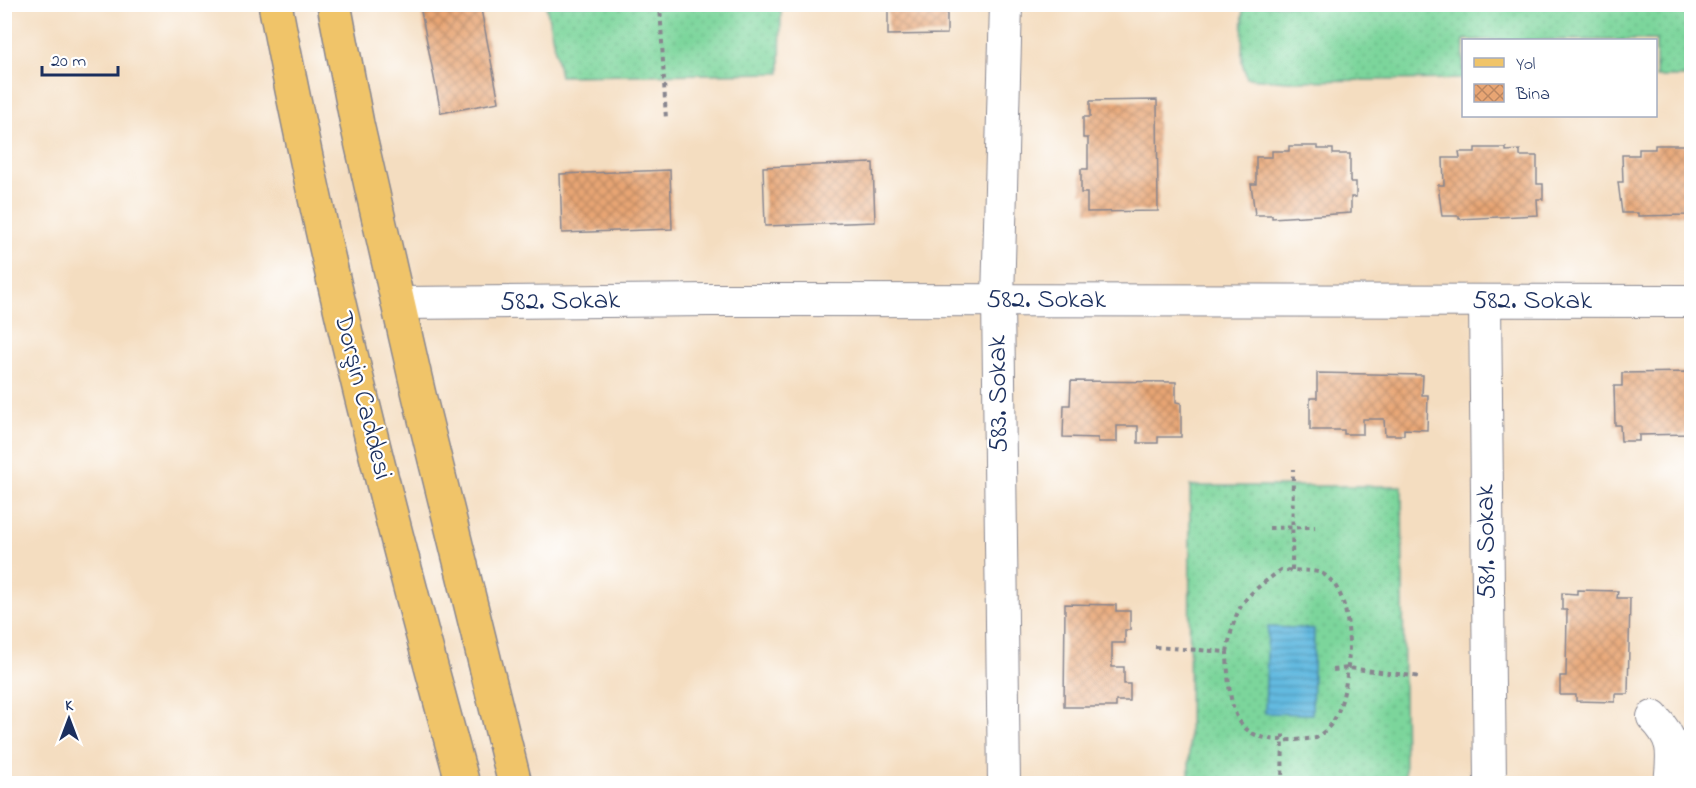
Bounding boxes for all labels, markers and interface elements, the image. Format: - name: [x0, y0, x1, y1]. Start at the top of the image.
- scale bar: [42, 39, 118, 77]
- legend: [1462, 39, 1657, 117]
- text: 20 m: [51, 49, 86, 75]
- text: Yol: [1516, 52, 1536, 78]
- text: Bina: [1515, 82, 1550, 108]
- street label: 582. Sokak: [500, 281, 621, 323]
- street label: 582. Sokak: [986, 281, 1106, 320]
- street label: 582. Sokak: [1472, 282, 1592, 321]
- street label: Dorşin Caddesi: [322, 307, 402, 484]
- street label: 583. Sokak: [978, 335, 1020, 453]
- street label: 581. Sokak: [1466, 484, 1508, 600]
- north arrow: [39, 689, 99, 749]
- text: K: [65, 694, 74, 718]

